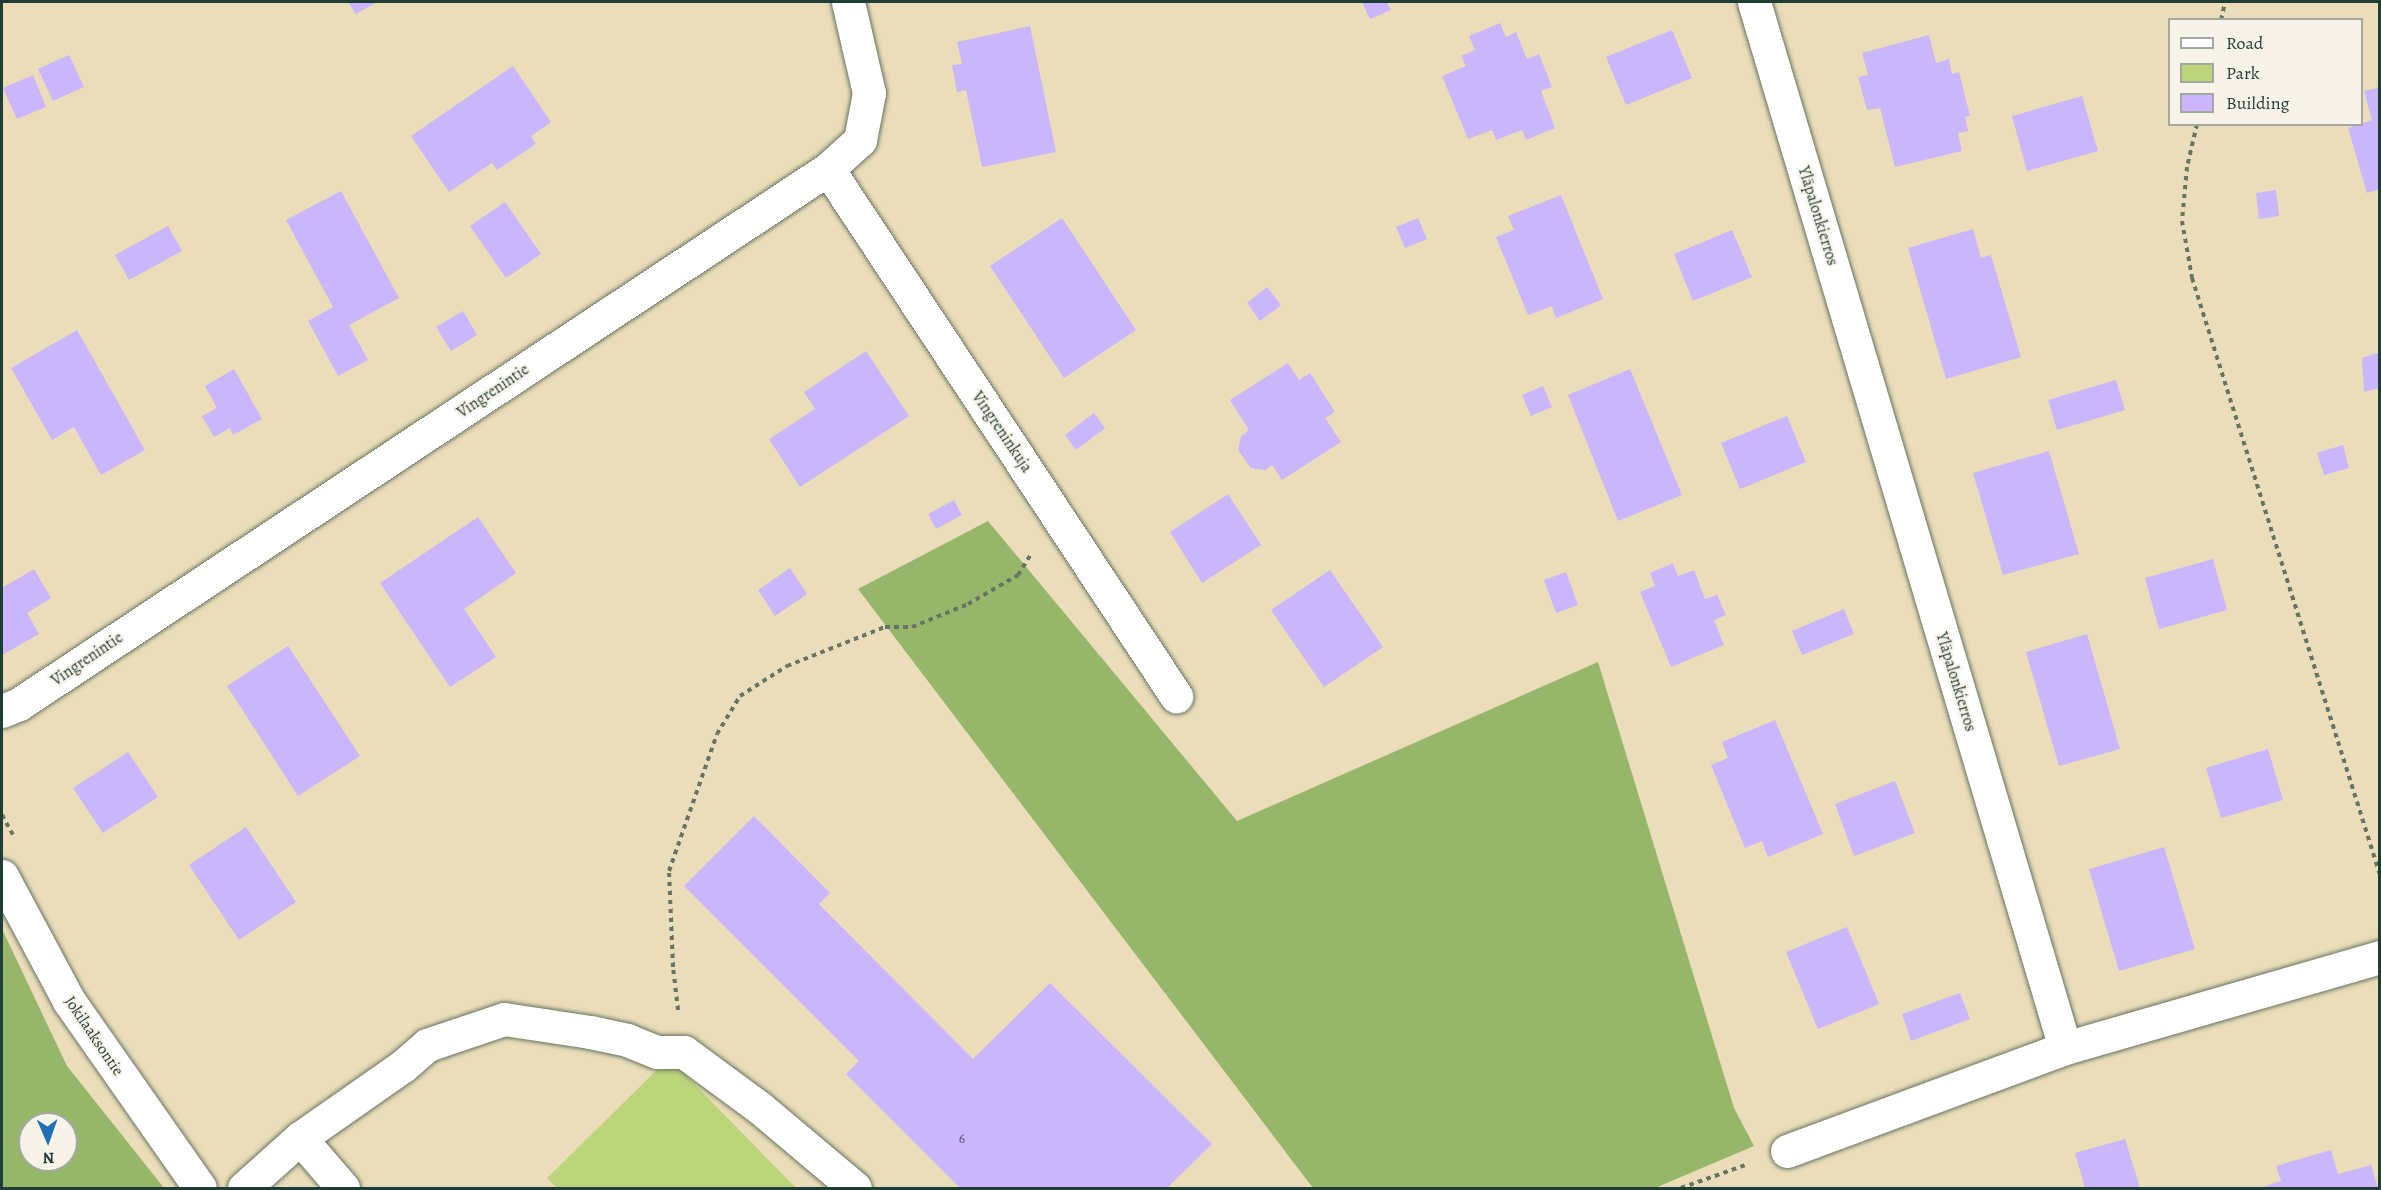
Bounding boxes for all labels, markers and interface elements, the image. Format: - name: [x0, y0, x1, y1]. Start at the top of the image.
- legend: [2168, 18, 2363, 126]
- text: Road: [2226, 31, 2263, 55]
- text: Park: [2226, 61, 2260, 85]
- text: Building: [2226, 91, 2290, 115]
- street label: Yläpalonkierros: [1794, 164, 1842, 268]
- street label: Vingrenintie: [453, 360, 533, 422]
- street label: Vingreninkuja: [968, 388, 1036, 476]
- street label: Vingrenintie: [47, 628, 127, 690]
- street label: Yläpalonkierros: [1932, 630, 1980, 734]
- street label: Jokilaaksontie: [60, 993, 128, 1079]
- north arrow: [18, 1112, 78, 1172]
- house number: 6: [959, 1131, 965, 1147]
- text: N: [42, 1147, 55, 1169]

